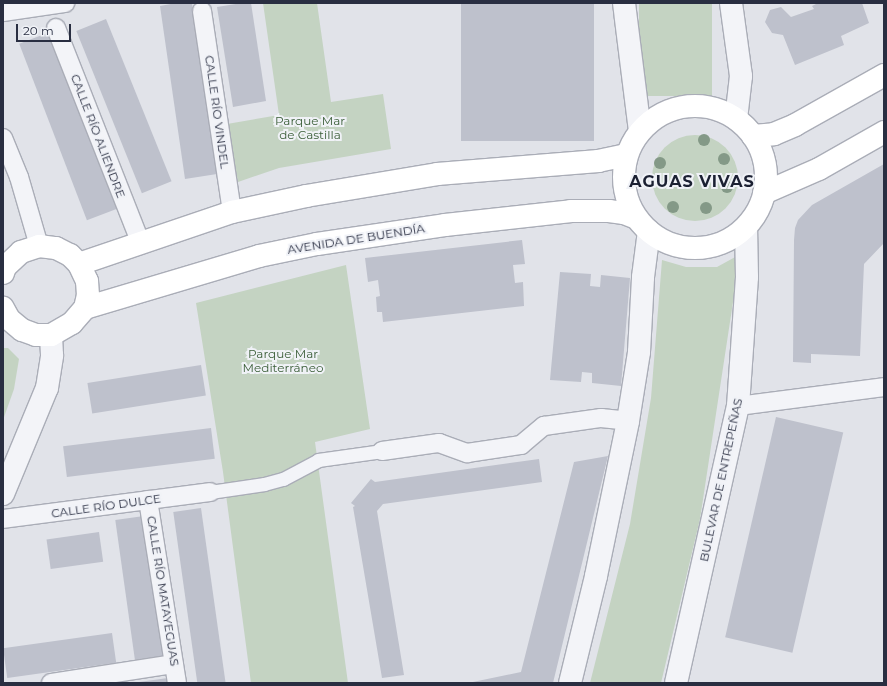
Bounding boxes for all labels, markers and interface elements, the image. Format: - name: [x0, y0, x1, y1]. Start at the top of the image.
- scale bar: [18, 16, 73, 42]
- text: 20 m: [23, 23, 54, 38]
- street label: CALLE RÍO VINDEL: [202, 54, 232, 170]
- street label: CALLE RÍO ALIENDRE: [68, 72, 128, 200]
- park label: Parque Mar de Castilla: [275, 114, 345, 142]
- district label: AGUAS VIVAS: [629, 172, 755, 192]
- street label: AVENIDA DE BUENDÍA: [286, 221, 426, 257]
- park label: Parque Mar Mediterráneo: [243, 347, 323, 375]
- street label: BULEVAR DE ENTREPEÑAS: [697, 397, 745, 563]
- street label: CALLE RÍO DULCE: [50, 491, 162, 521]
- street label: CALLE RÍO MATAYEGUAS: [144, 515, 182, 667]

